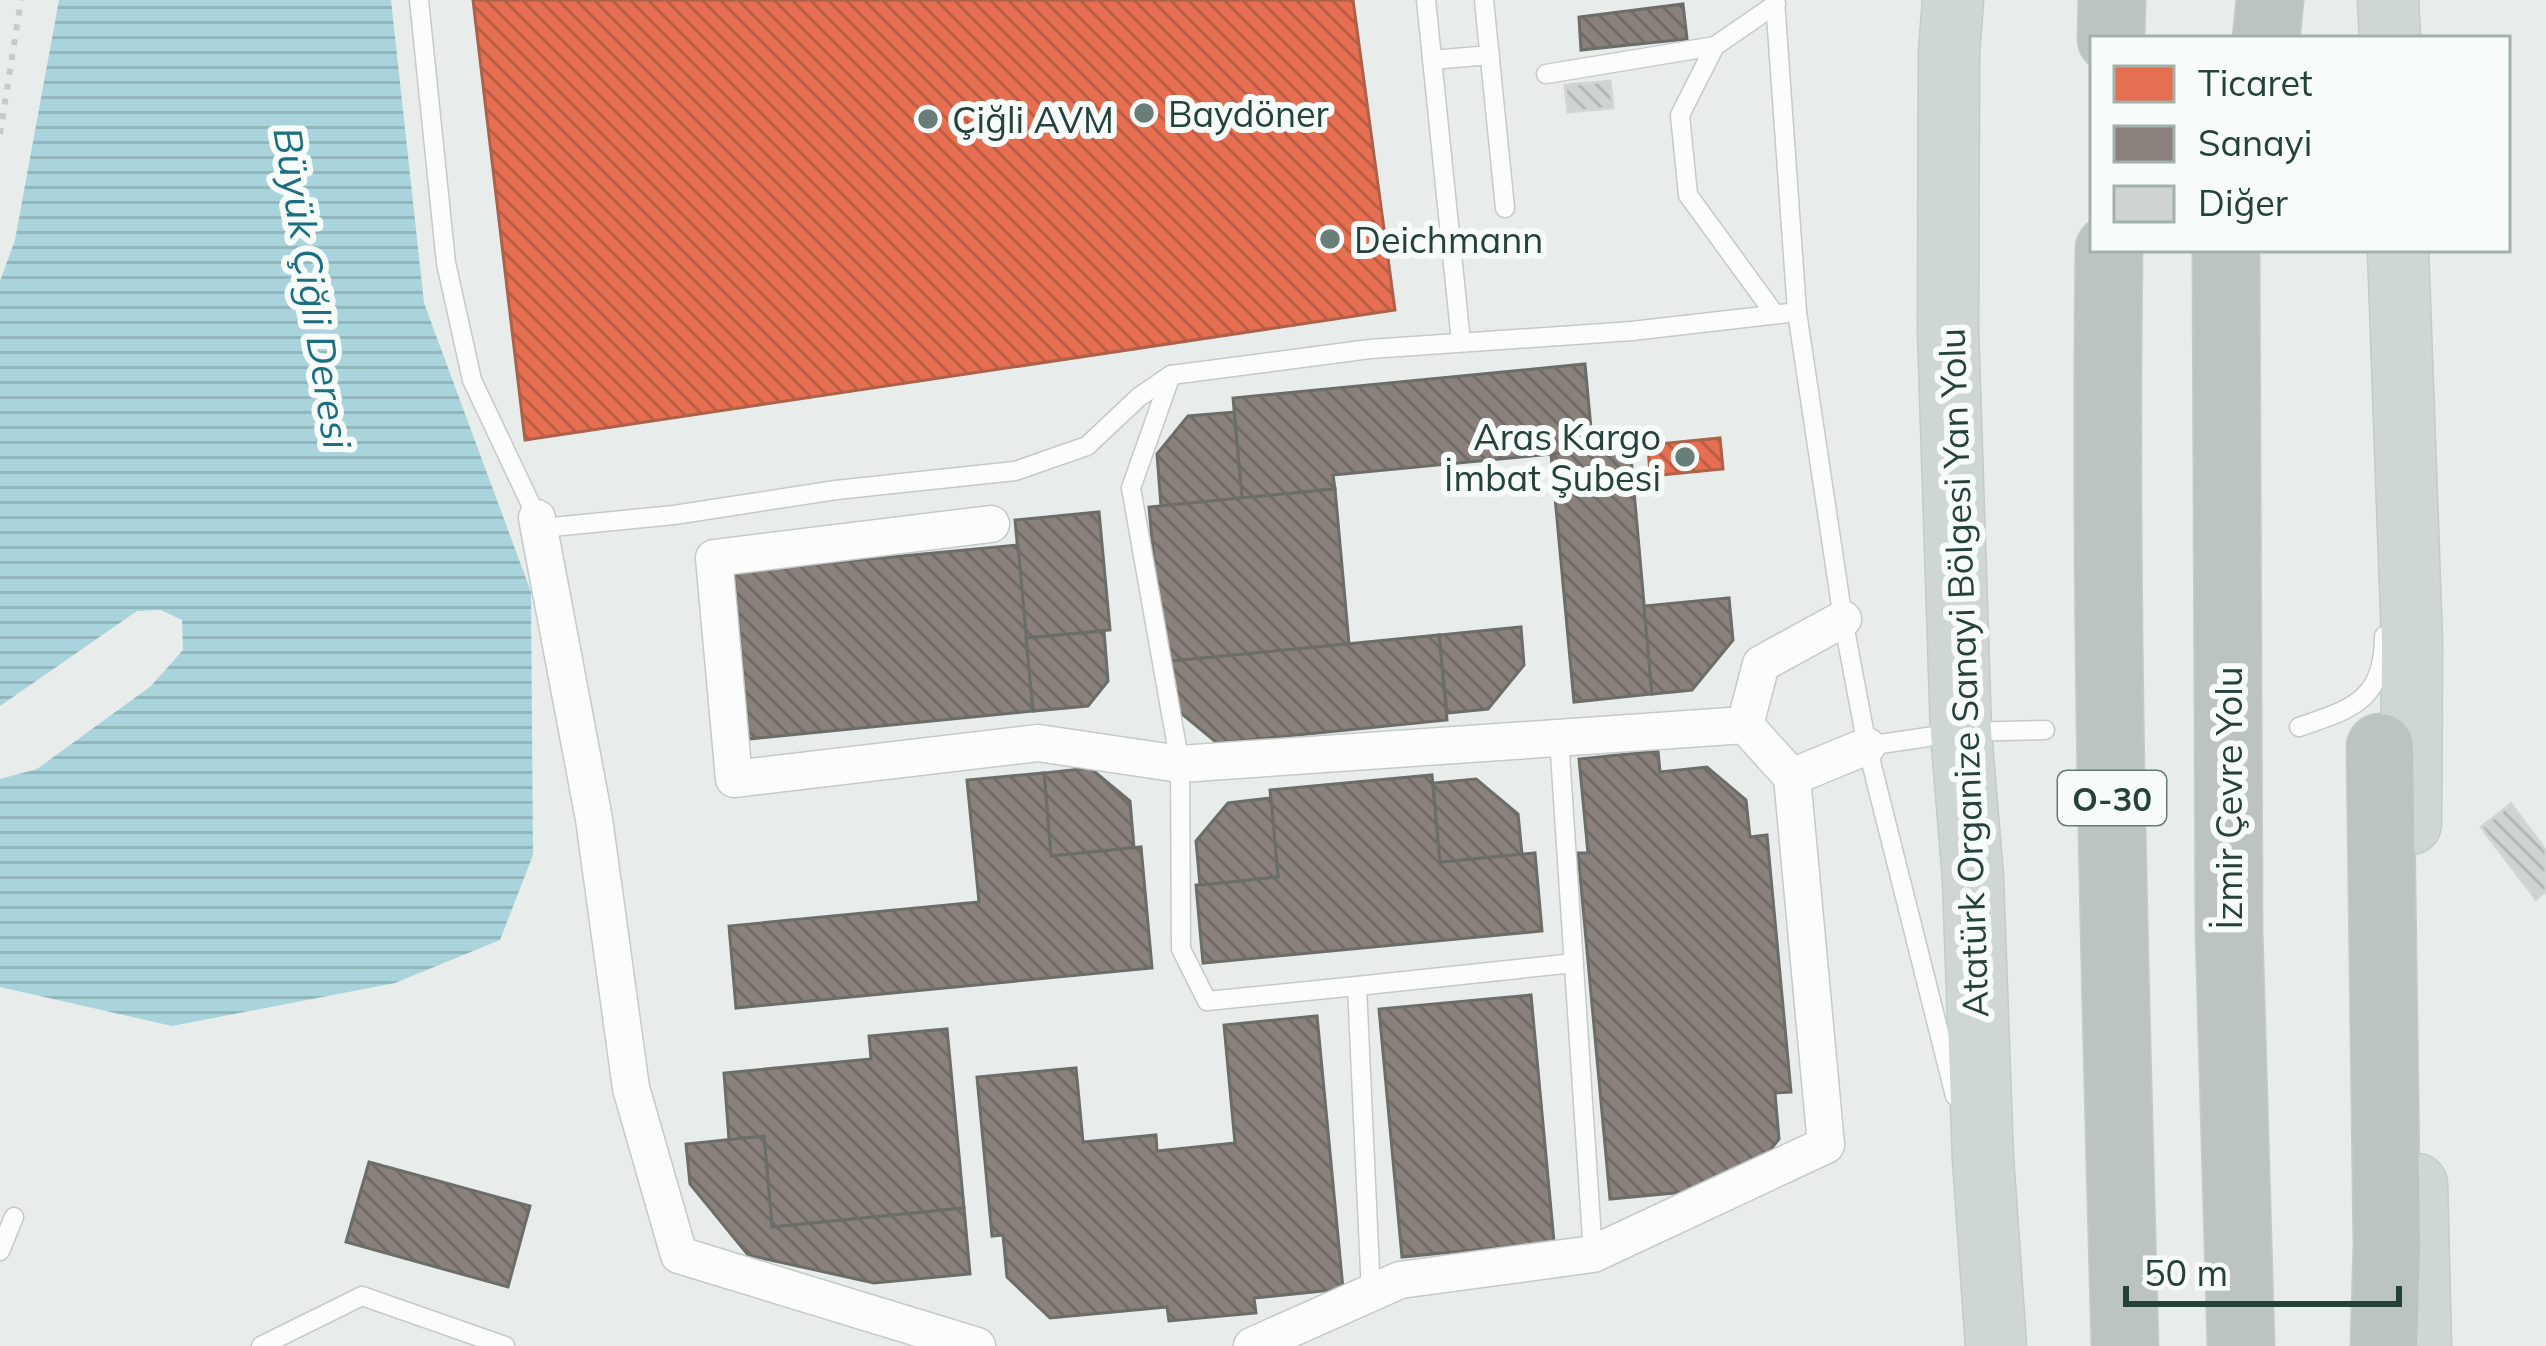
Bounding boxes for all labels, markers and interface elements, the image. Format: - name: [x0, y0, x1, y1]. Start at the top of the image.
- legend: [2090, 36, 2510, 252]
- text: Ticaret: [2198, 60, 2313, 105]
- place label: Baydöner: [1168, 91, 1329, 136]
- place label: Çiğli AVM: [952, 97, 1114, 142]
- marker: Baydöner: [1131, 100, 1157, 126]
- marker: Çiğli AVM: [915, 106, 941, 132]
- text: Sanayi: [2198, 120, 2312, 165]
- water label: Büyük Çiğli Deresi: [263, 124, 363, 453]
- text: Diğer: [2198, 180, 2288, 225]
- place label: Deichmann: [1354, 217, 1543, 262]
- marker: Deichmann: [1317, 226, 1343, 252]
- street label: Atatürk Organize Sanayi Bölgesi Yan Yolu: [1928, 327, 1998, 1019]
- place label: Aras Kargo İmbat Şubesi: [1444, 414, 1661, 500]
- marker: Aras Kargo İmbat Şubesi: [1672, 444, 1698, 470]
- street label: İzmir Çevre Yolu: [2206, 666, 2251, 930]
- road number: O-30: [2058, 771, 2166, 825]
- scale bar: [2126, 1232, 2399, 1306]
- text: 50 m: [2144, 1250, 2228, 1295]

